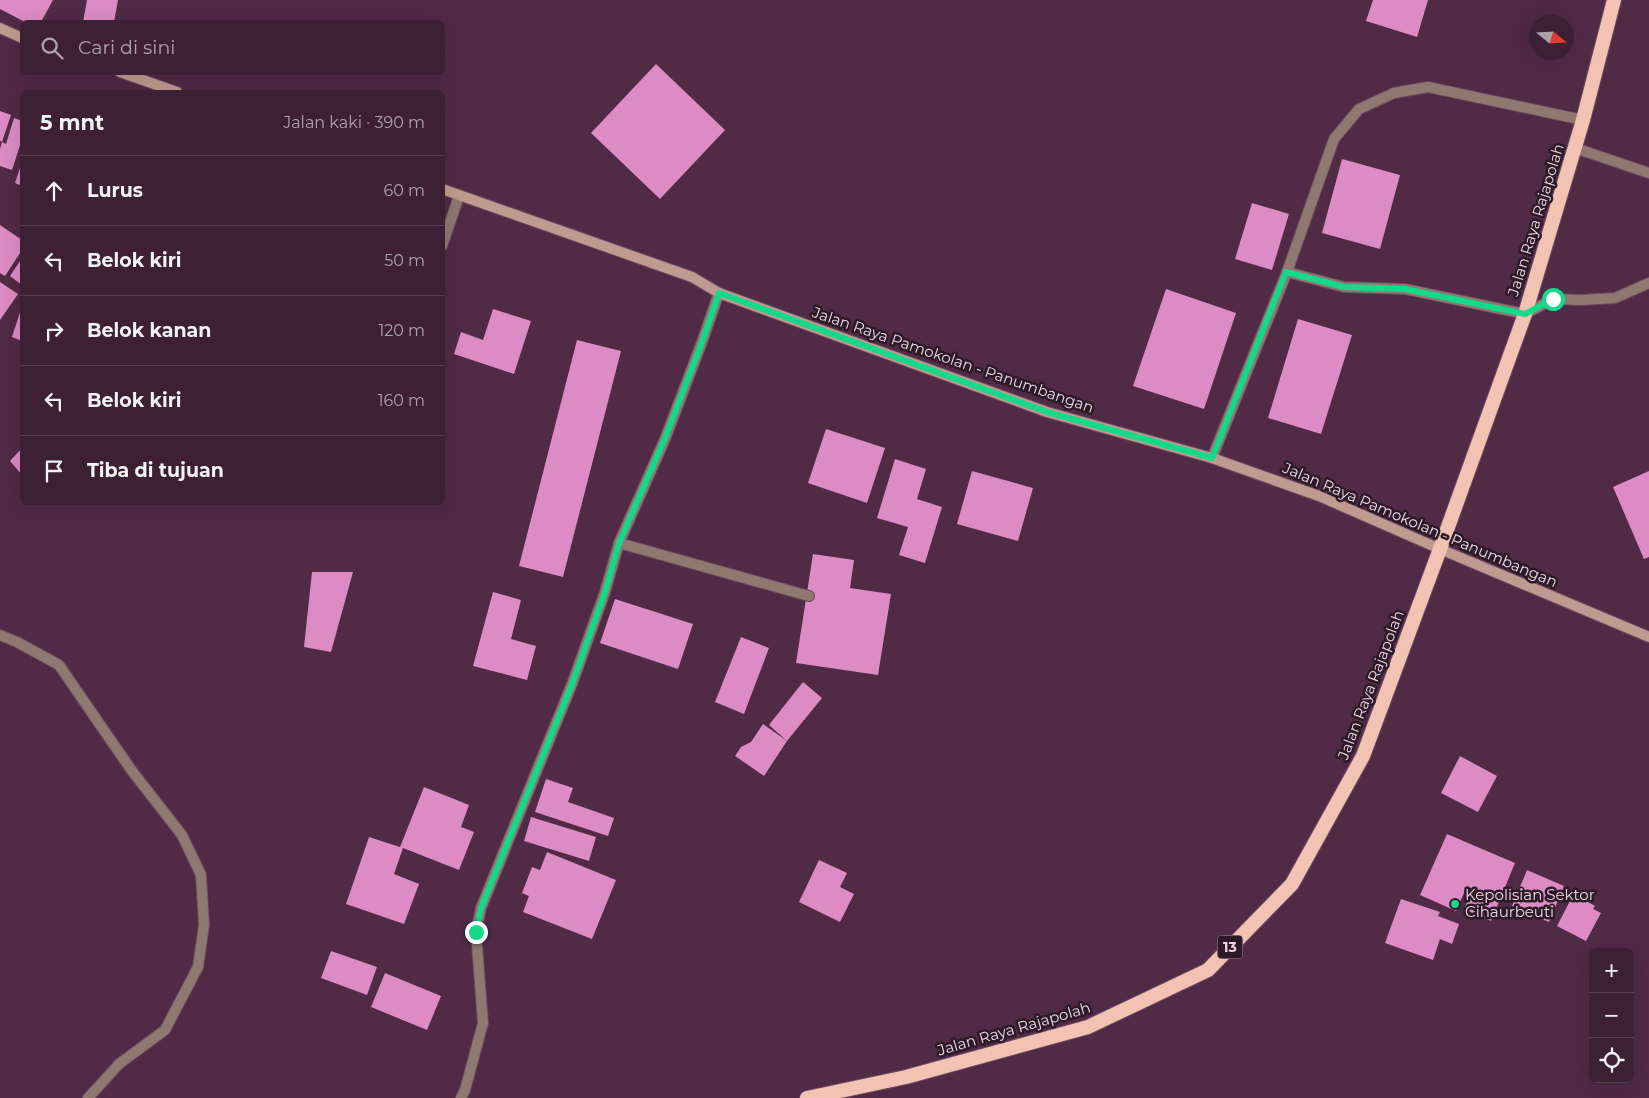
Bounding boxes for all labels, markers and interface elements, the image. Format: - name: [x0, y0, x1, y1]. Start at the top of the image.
- north arrow: [1529, 15, 1574, 60]
- search box: [20, 20, 445, 75]
- icon: search: [38, 34, 66, 62]
- text: Cari di sini: [78, 36, 175, 59]
- text: 5 mnt: [40, 110, 104, 135]
- text: Jalan kaki · 390 m: [283, 113, 425, 132]
- street label: Jalan Raya Rajapolah: [1503, 141, 1568, 299]
- icon: ahead: [40, 177, 68, 205]
- text: Lurus: [87, 179, 143, 202]
- text: 60 m: [383, 181, 425, 200]
- icon: left: [40, 247, 68, 275]
- text: Belok kiri: [87, 249, 182, 272]
- text: 50 m: [384, 251, 425, 270]
- route start: [1542, 288, 1565, 311]
- street label: Jalan Raya Pamokolan - Panumbangan: [809, 302, 1096, 417]
- icon: right: [40, 317, 68, 345]
- text: Belok kanan: [87, 319, 211, 342]
- text: 120 m: [378, 321, 425, 340]
- icon: left: [40, 387, 68, 415]
- text: Belok kiri: [87, 389, 182, 412]
- text: 160 m: [378, 391, 425, 410]
- icon: arrive: [40, 457, 68, 485]
- street label: Jalan Raya Pamokolan - Panumbangan: [1279, 457, 1560, 591]
- text: Tiba di tujuan: [87, 459, 224, 482]
- street label: Jalan Raya Rajapolah: [1333, 607, 1408, 763]
- place label: Kepolisian Sektor Cihaurbeuti: [1465, 885, 1595, 921]
- marker: Kepolisian Sektor Cihaurbeuti: [1449, 898, 1461, 910]
- route end: [465, 921, 488, 944]
- road number: 13: [1218, 936, 1242, 959]
- map controls: [1589, 948, 1634, 1083]
- button: +: [1589, 948, 1634, 993]
- button: −: [1589, 993, 1634, 1038]
- street label: Jalan Raya Rajapolah: [934, 998, 1093, 1060]
- button: locate: [1589, 1038, 1634, 1083]

